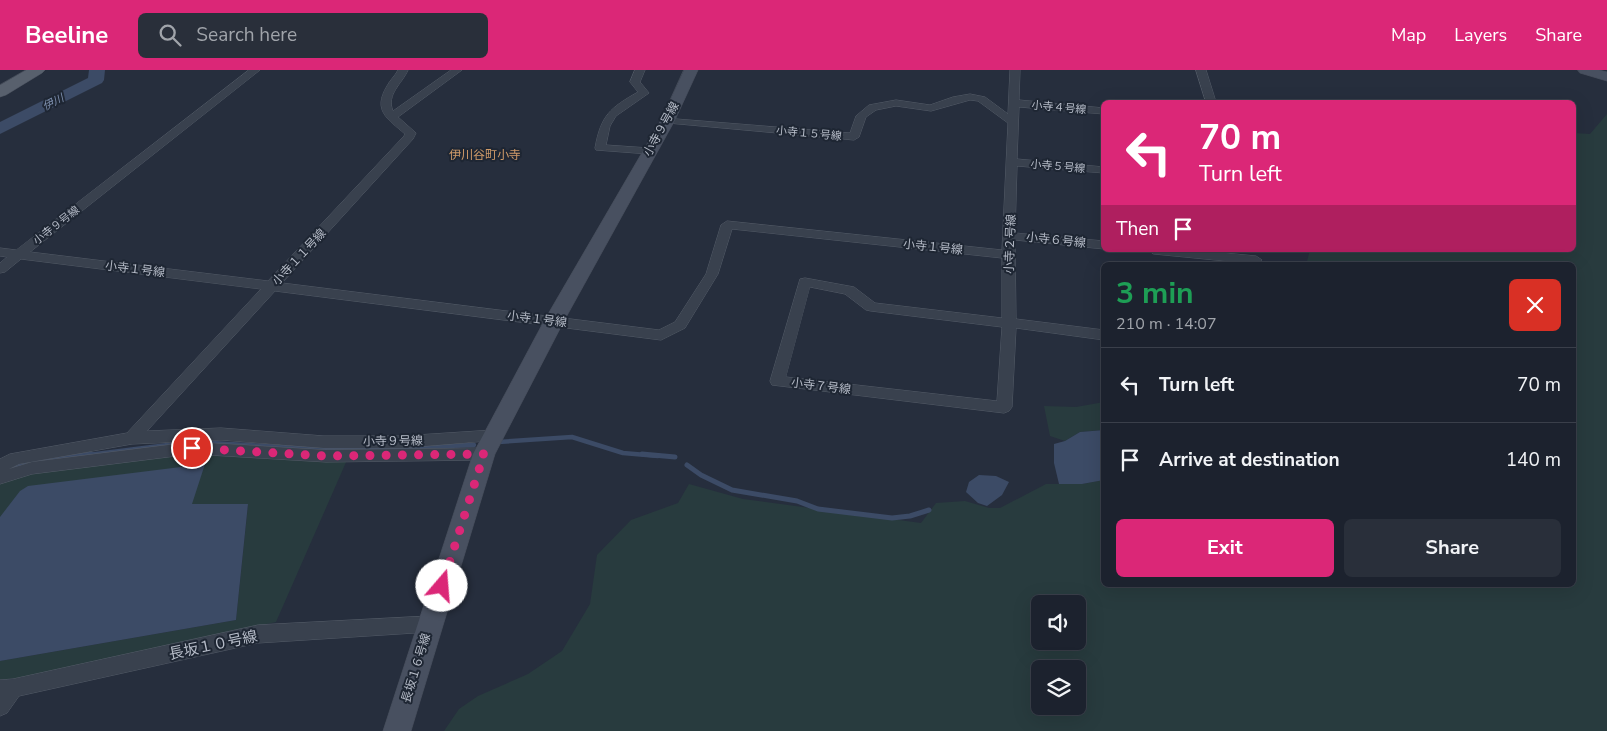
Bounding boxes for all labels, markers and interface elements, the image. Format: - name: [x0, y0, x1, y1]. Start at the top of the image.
- search box: [138, 13, 488, 58]
- text: Beeline: [25, 19, 108, 51]
- icon: search: [156, 21, 184, 49]
- text: Search here: [196, 22, 297, 48]
- text: Map: [1391, 23, 1426, 47]
- text: Layers: [1454, 23, 1507, 47]
- text: Share: [1535, 23, 1582, 47]
- water label: 伊川: [40, 90, 67, 114]
- street label: 小寺４号線: [1031, 98, 1087, 117]
- street label: 小寺９号線: [639, 99, 683, 159]
- text: 70 m: [1199, 114, 1281, 161]
- icon: left: [1116, 120, 1181, 185]
- street label: 小寺１５号線: [775, 123, 842, 144]
- district label: 伊川谷町小寺: [449, 147, 521, 163]
- street label: 小寺５号線: [1030, 157, 1086, 176]
- text: Turn left: [1199, 159, 1282, 189]
- street label: 小寺９号線: [30, 203, 83, 248]
- street label: 小寺２号線: [1001, 214, 1019, 274]
- icon: arrive: [1169, 215, 1197, 243]
- text: Then: [1116, 216, 1159, 242]
- street label: 小寺１１号線: [269, 225, 329, 289]
- street label: 小寺６号線: [1025, 229, 1087, 251]
- street label: 小寺１号線: [902, 236, 964, 258]
- street label: 小寺１号線: [104, 257, 166, 281]
- text: 3 min: [1116, 273, 1194, 314]
- button: close: [1509, 279, 1561, 331]
- street label: 小寺１号線: [506, 307, 568, 331]
- text: 210 m · 14:07: [1116, 313, 1217, 335]
- icon: left: [1116, 371, 1144, 399]
- text: Turn left: [1159, 372, 1234, 398]
- text: 70 m: [1517, 372, 1561, 398]
- street label: 小寺７号線: [790, 374, 852, 398]
- pin: [171, 427, 213, 469]
- street label: 小寺９号線: [363, 432, 423, 450]
- icon: arrive: [178, 434, 206, 462]
- icon: arrive: [1116, 446, 1144, 474]
- text: Arrive at destination: [1159, 447, 1340, 473]
- text: 140 m: [1506, 447, 1561, 473]
- button: Exit: [1116, 519, 1334, 577]
- button: Share: [1344, 519, 1561, 577]
- position arrow: [415, 559, 467, 611]
- map controls: [1031, 595, 1086, 715]
- button: sound: [1031, 595, 1086, 650]
- street label: 長坂１０号線: [167, 626, 259, 664]
- street label: 長坂１６号線: [398, 631, 434, 705]
- button: layers: [1031, 660, 1086, 715]

